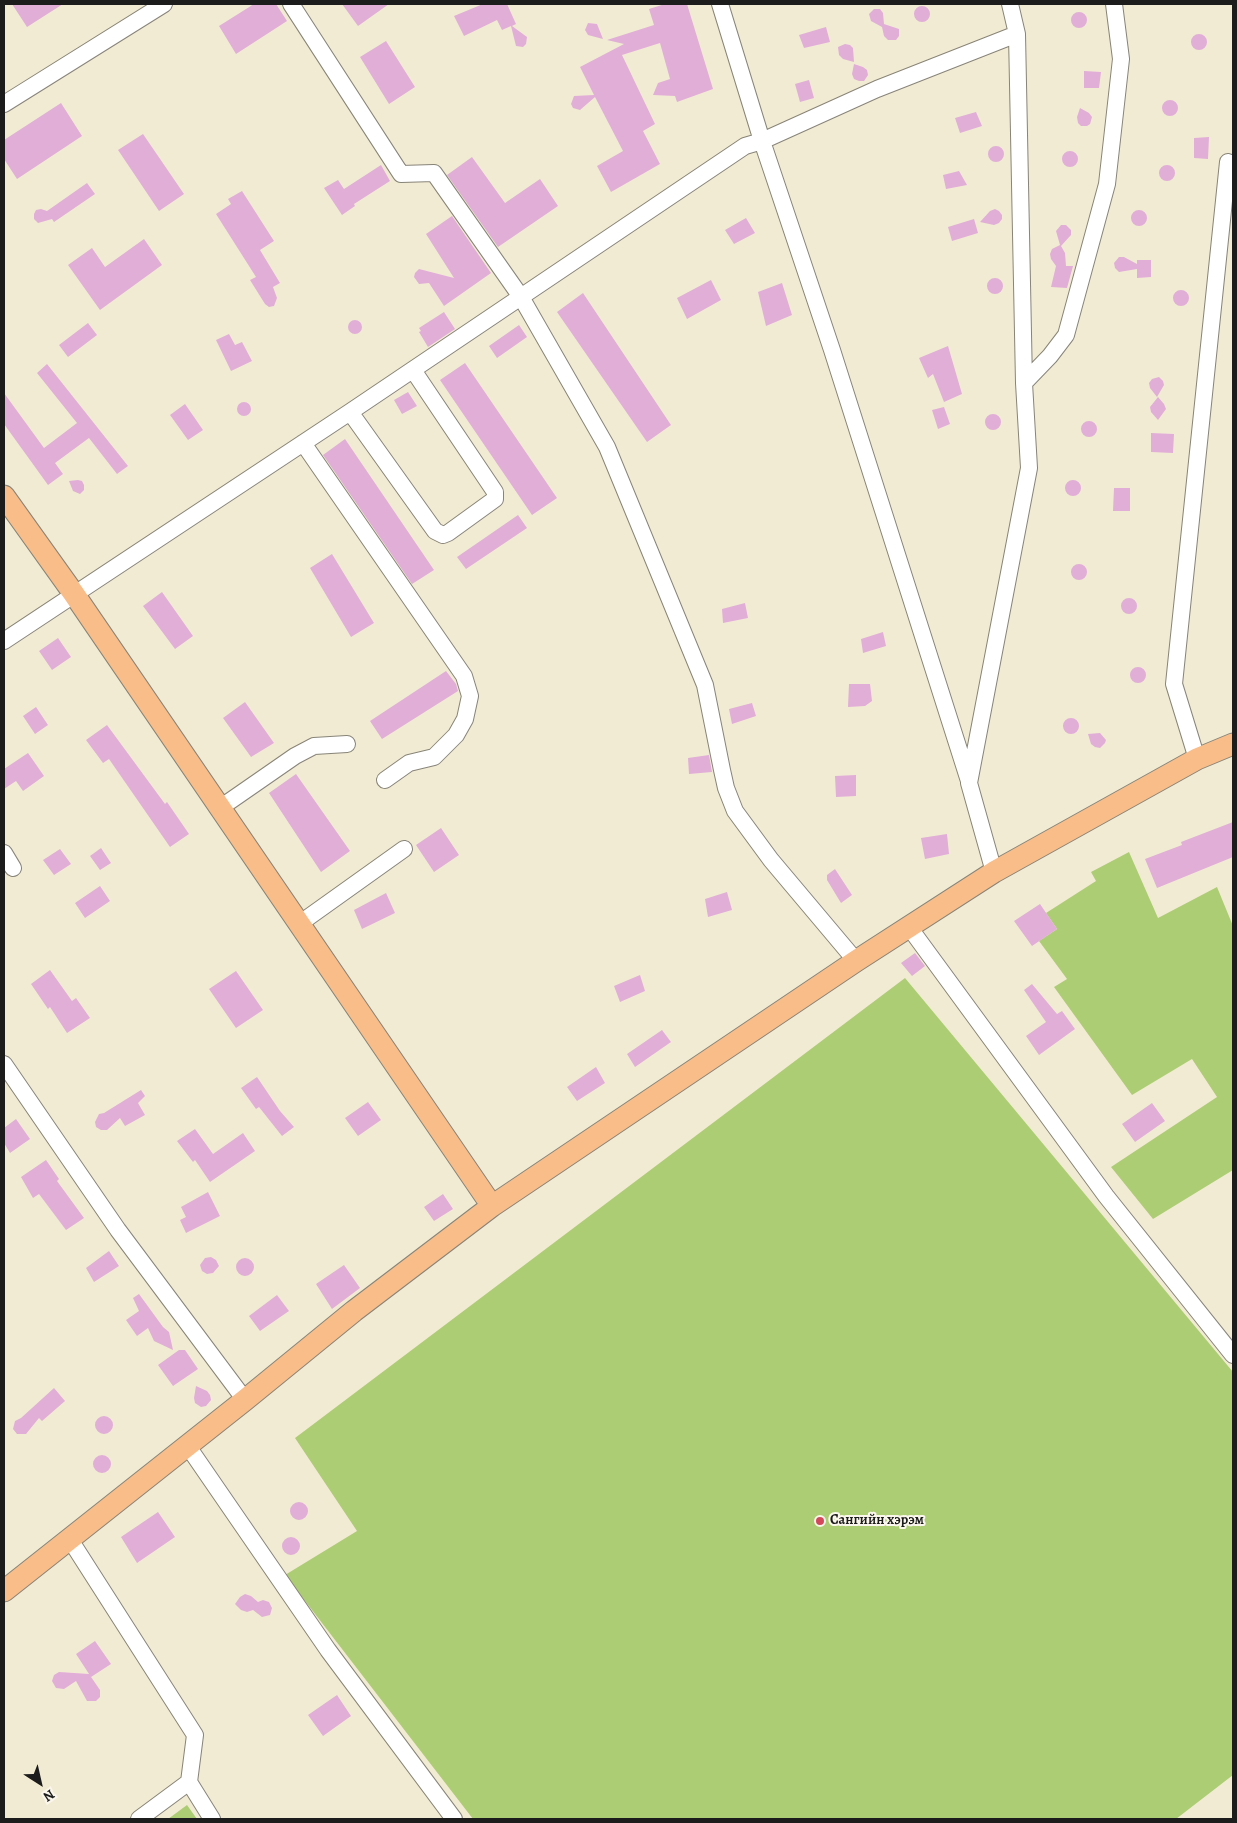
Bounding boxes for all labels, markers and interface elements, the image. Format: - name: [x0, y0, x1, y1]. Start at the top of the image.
- place label: Сангийн хэрэм: [830, 1513, 924, 1529]
- marker: Сангийн хэрэм: [814, 1515, 826, 1527]
- north arrow: [15, 1758, 65, 1808]
- text: N: [39, 1785, 59, 1806]

